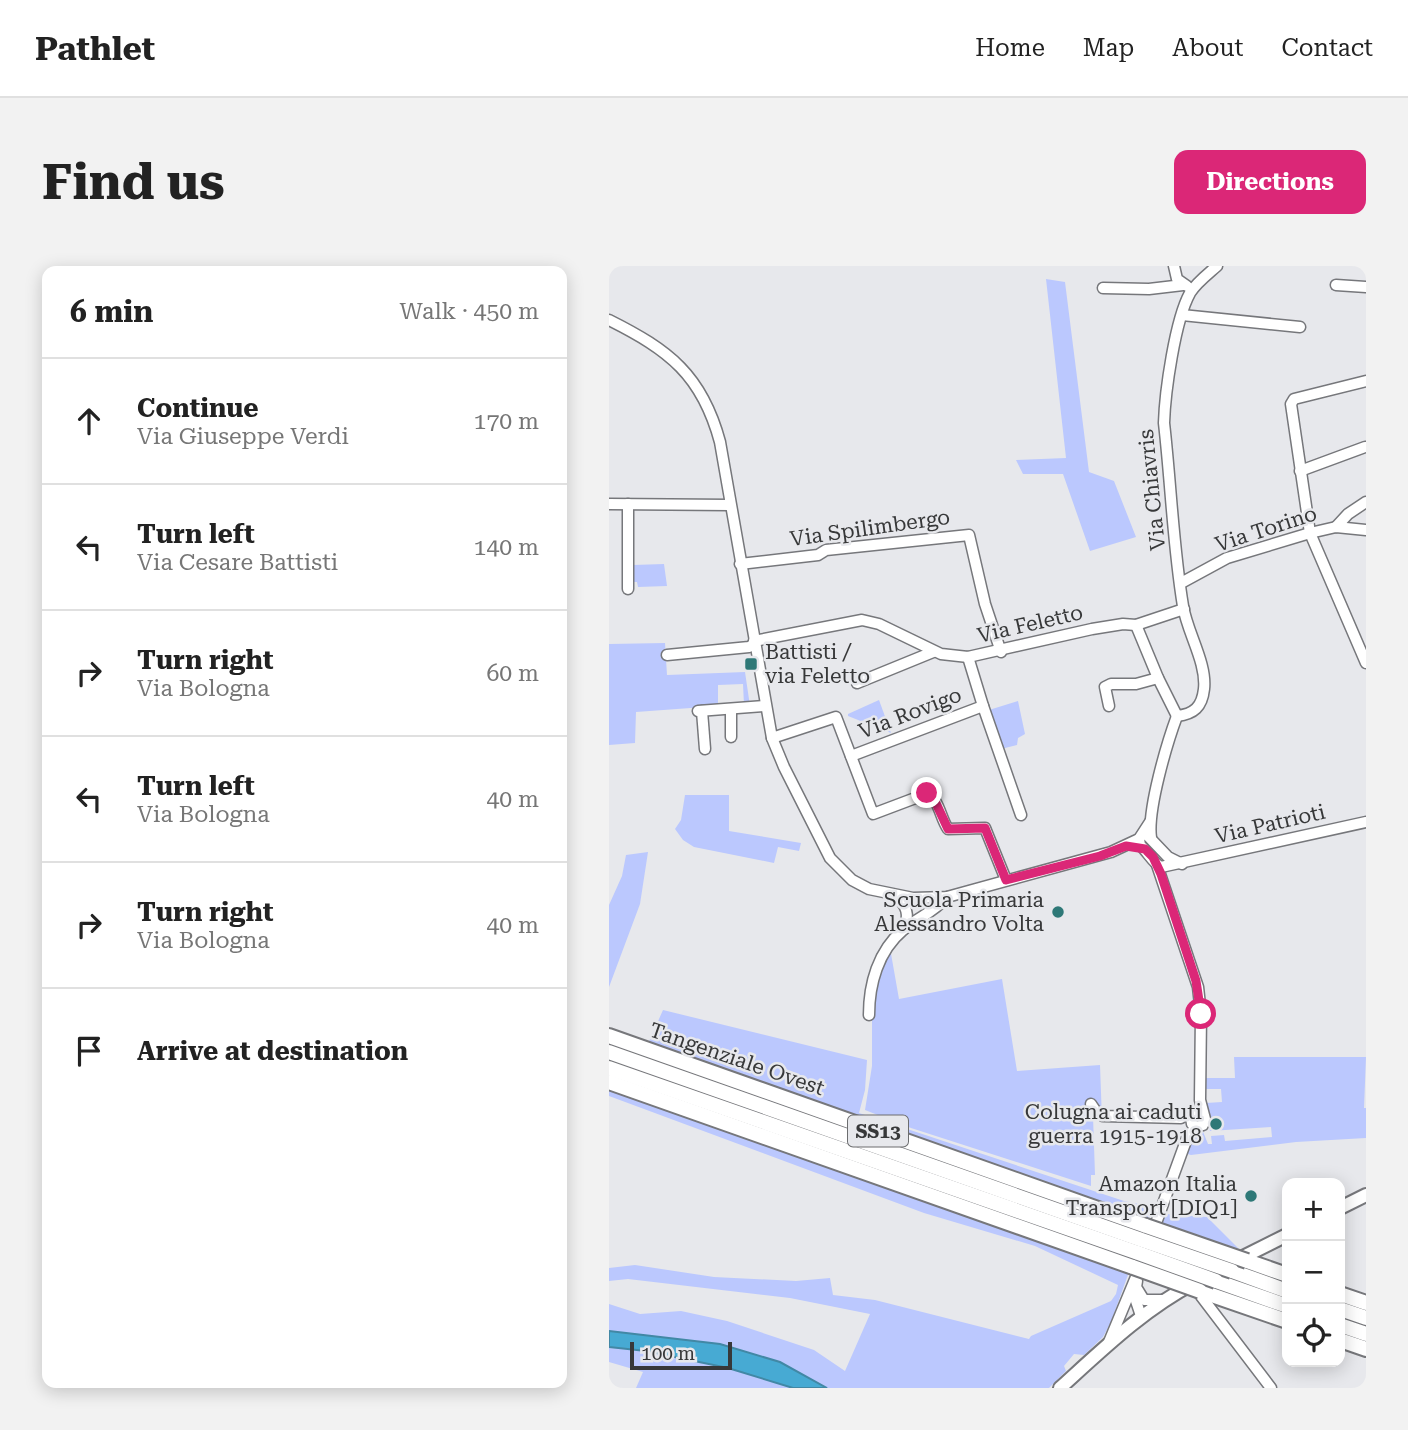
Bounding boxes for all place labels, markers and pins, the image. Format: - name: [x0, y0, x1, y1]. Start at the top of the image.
- place label: Battisti / via Feletto: [765, 640, 870, 688]
- marker: Battisti / via Feletto: [743, 656, 759, 672]
- place label: Scuola Primaria Alessandro Volta: [874, 888, 1045, 936]
- marker: Scuola Primaria Alessandro Volta: [1050, 904, 1066, 920]
- place label: Colugna ai caduti guerra 1915-1918: [1025, 1100, 1202, 1148]
- marker: Colugna ai caduti guerra 1915-1918: [1208, 1116, 1224, 1132]
- place label: Amazon Italia Transport [DIQ1]: [1065, 1172, 1238, 1220]
- marker: Amazon Italia Transport [DIQ1]: [1243, 1188, 1259, 1204]

